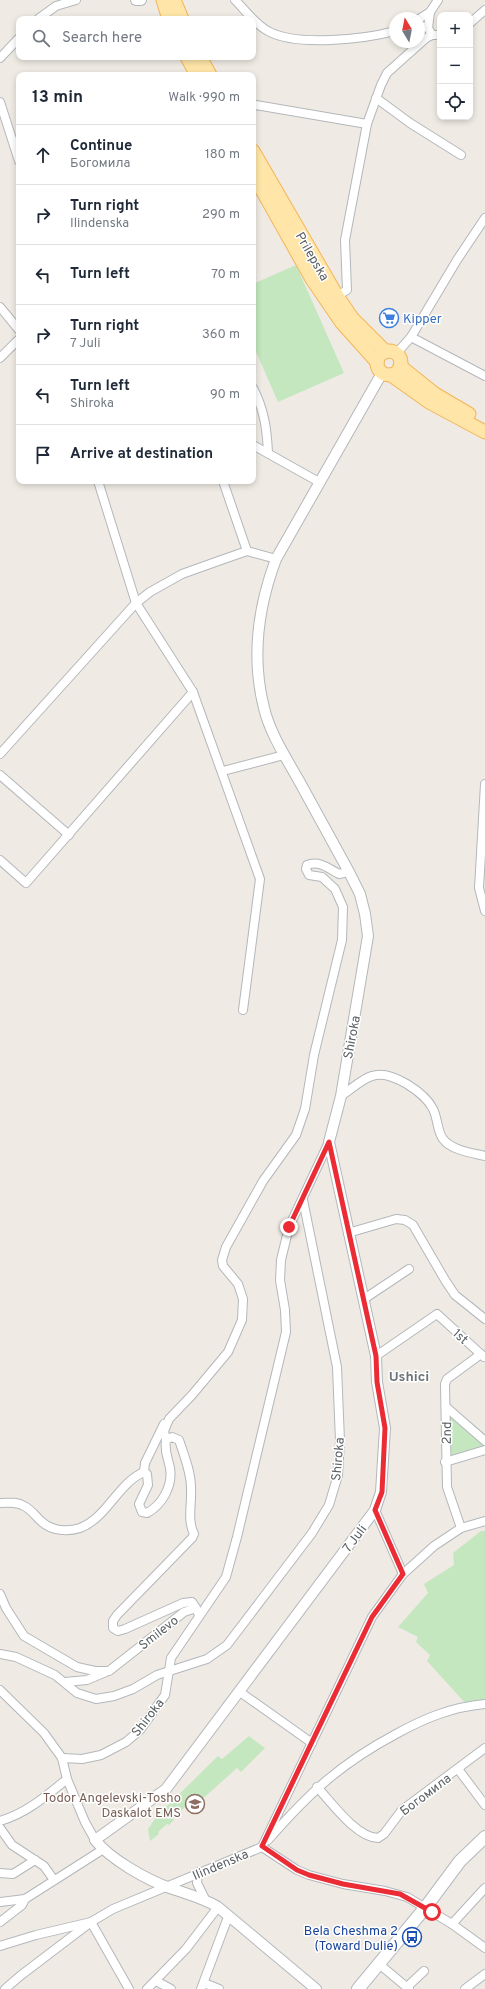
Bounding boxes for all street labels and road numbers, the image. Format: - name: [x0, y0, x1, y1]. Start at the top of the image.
- street label: Prilepska: [291, 230, 332, 284]
- street label: Shiroka: [341, 1014, 365, 1060]
- street label: 1st: [449, 1326, 471, 1349]
- street label: 2nd: [440, 1422, 456, 1445]
- street label: Shiroka: [329, 1437, 349, 1482]
- street label: 7 Juli: [340, 1522, 371, 1556]
- street label: Smilevo: [136, 1613, 182, 1654]
- street label: Shiroka: [129, 1696, 168, 1740]
- street label: Богомила: [397, 1771, 455, 1820]
- street label: Ilindenska: [190, 1847, 251, 1885]

